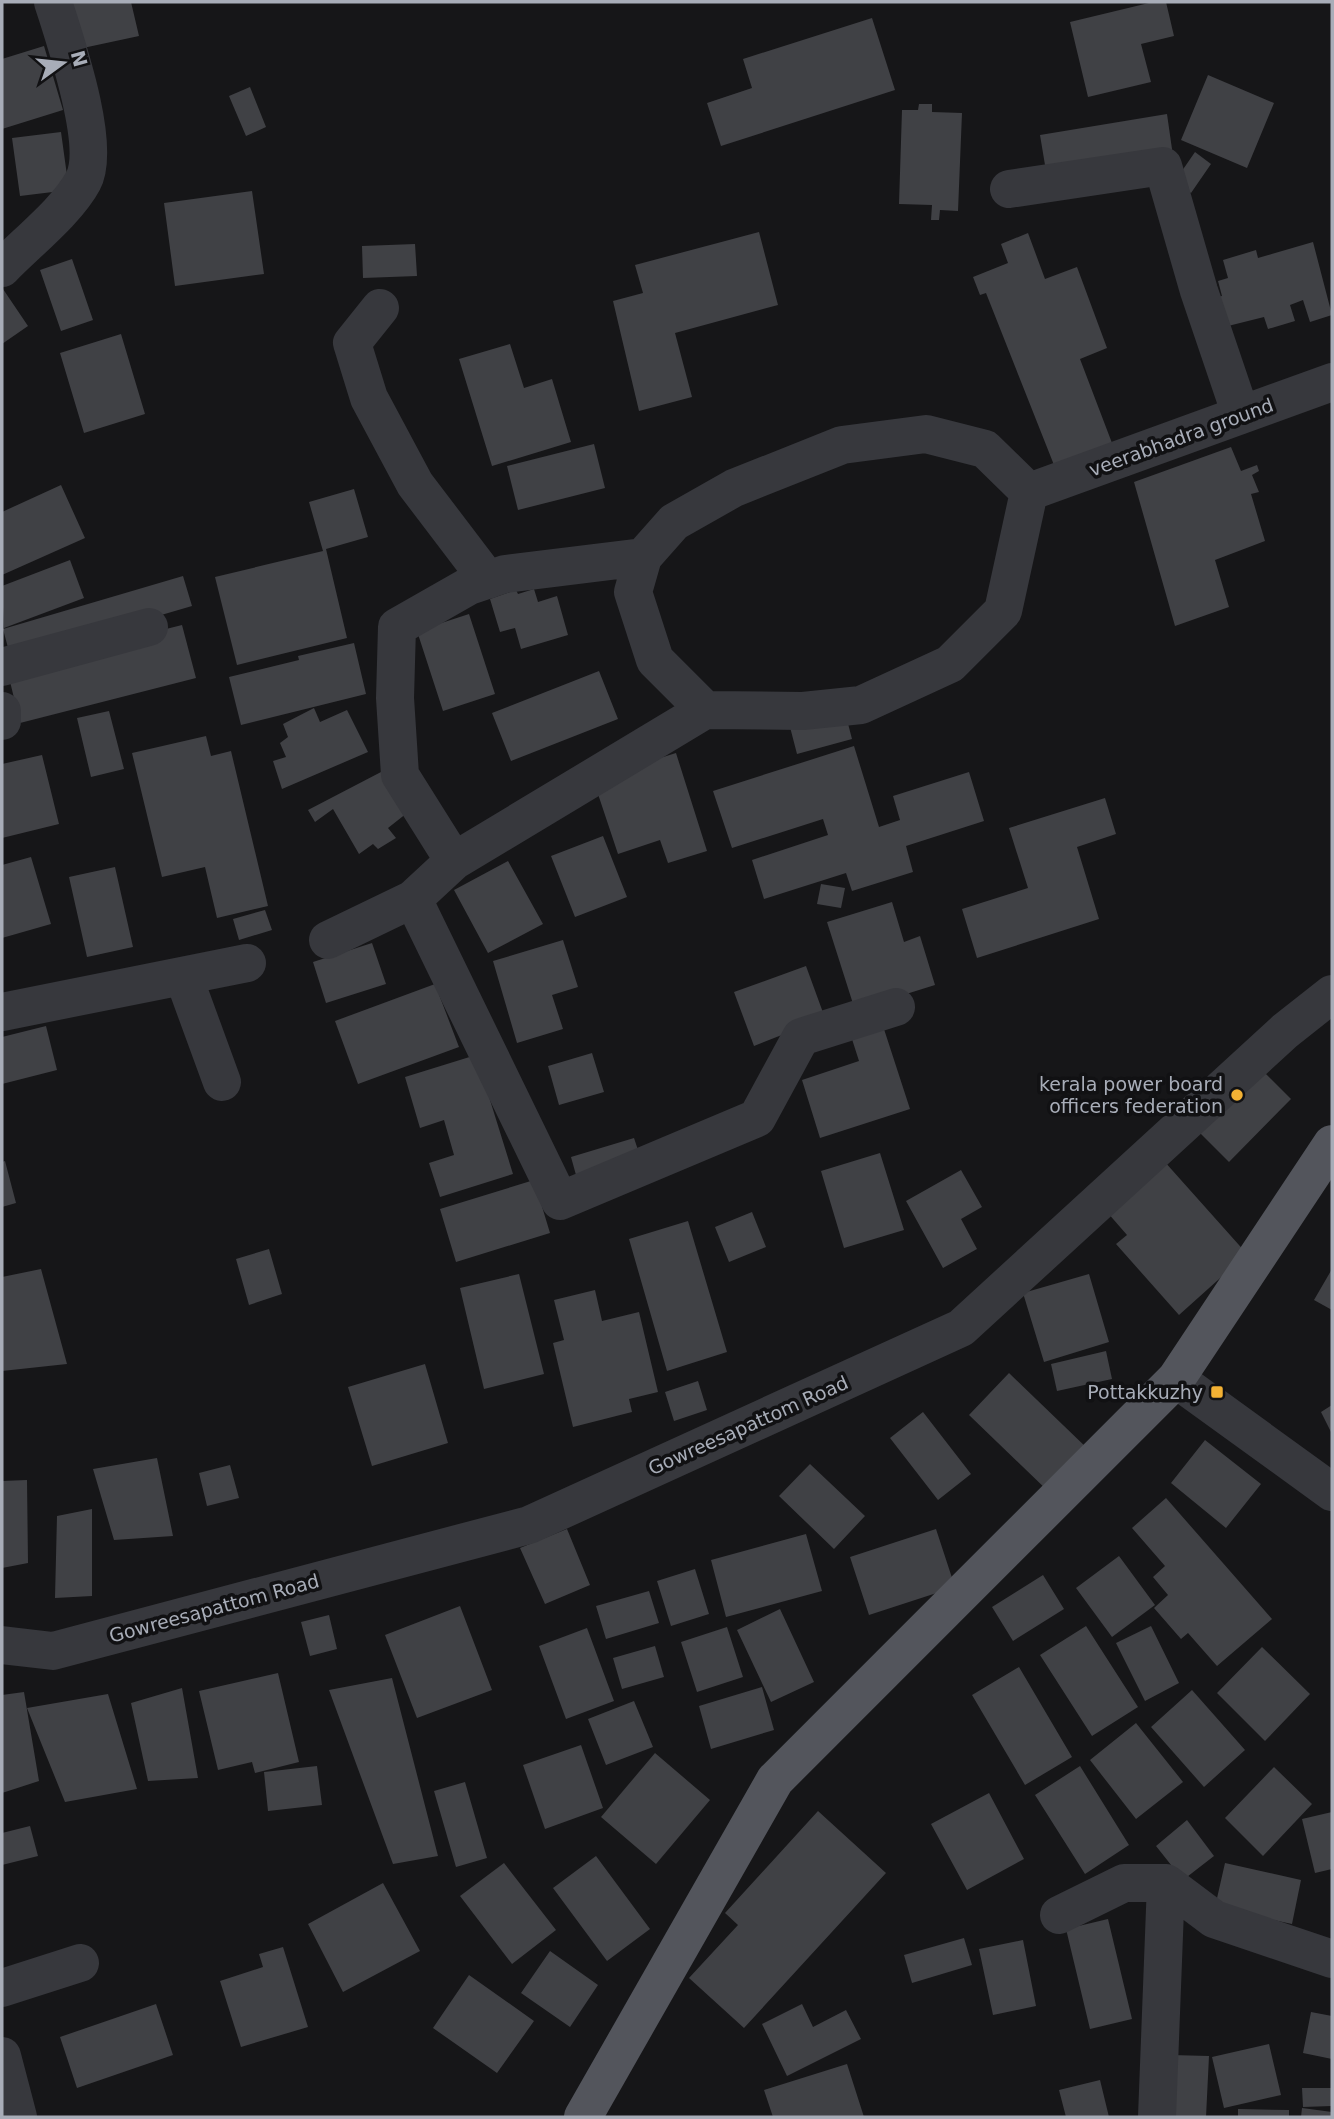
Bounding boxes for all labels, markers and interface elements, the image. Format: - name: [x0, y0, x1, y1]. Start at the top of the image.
- north arrow: [28, 28, 98, 98]
- text: N: [67, 48, 92, 69]
- street label: veerabhadra ground: [1086, 393, 1276, 481]
- place label: kerala power board officers federation: [1039, 1073, 1223, 1117]
- marker: kerala power board officers federation: [1229, 1087, 1245, 1103]
- street label: Gowreesapattom Road: [645, 1371, 851, 1479]
- place label: Pottakkuzhy: [1087, 1381, 1203, 1403]
- marker: Pottakkuzhy: [1209, 1384, 1225, 1400]
- street label: Gowreesapattom Road: [107, 1569, 321, 1647]

